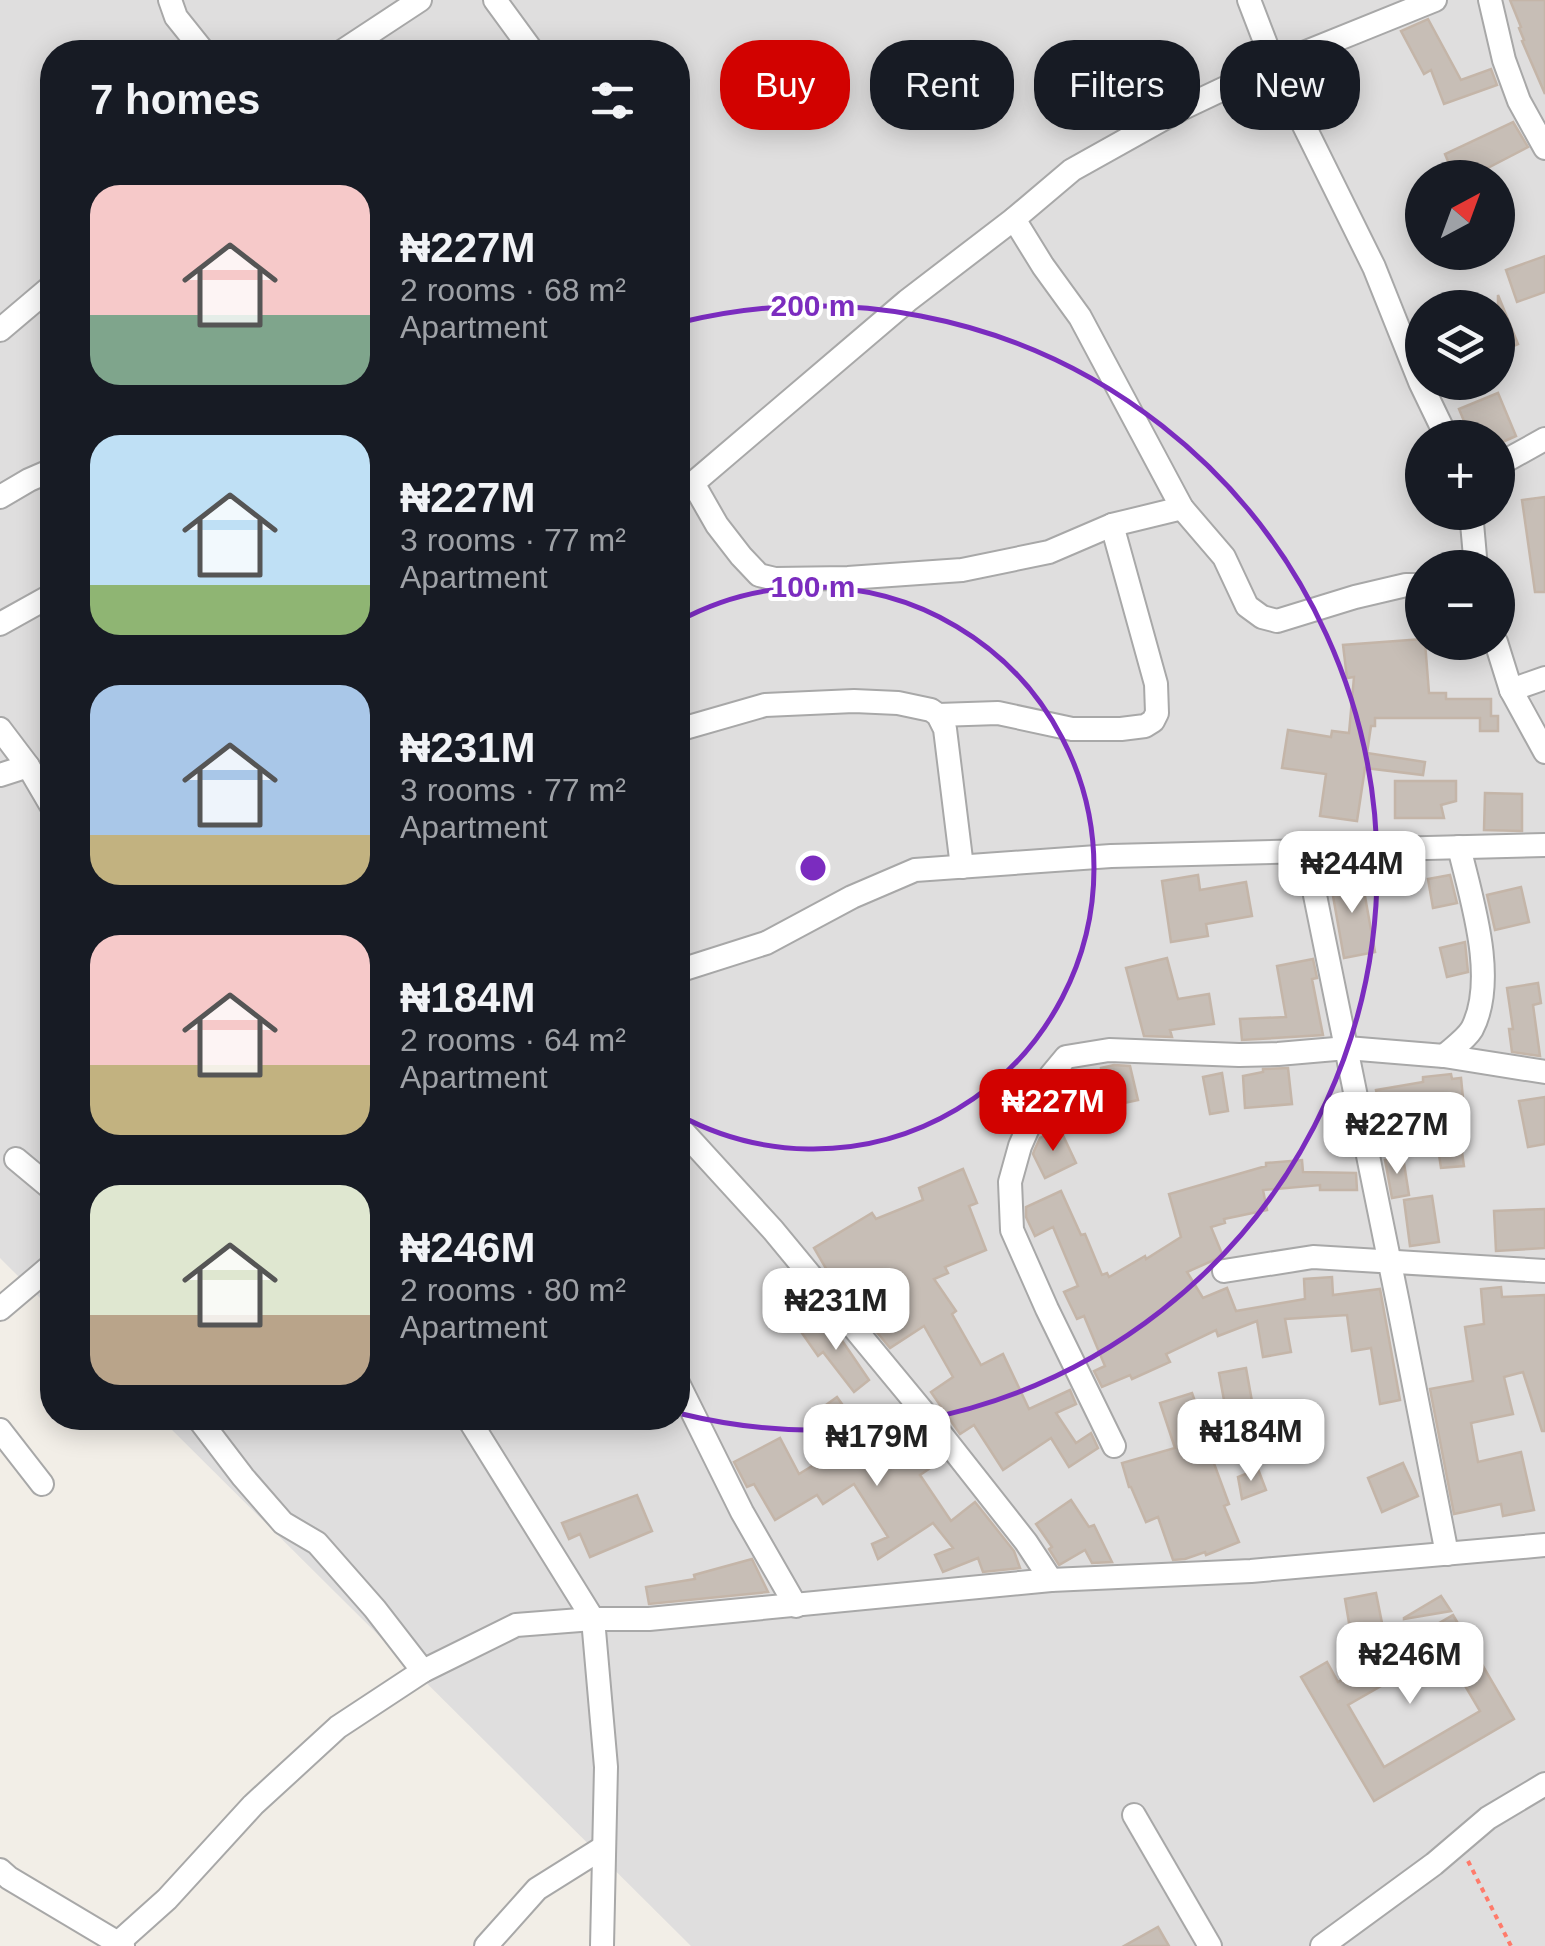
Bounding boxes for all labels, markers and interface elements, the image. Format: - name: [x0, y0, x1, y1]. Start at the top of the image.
- chip: Buy: [720, 40, 850, 130]
- chip: Rent: [870, 40, 1014, 130]
- chip: Filters: [1034, 40, 1200, 130]
- chip: New: [1220, 40, 1360, 130]
- icon: filters: [585, 73, 640, 128]
- text: 7 homes: [90, 76, 260, 123]
- north arrow: [1405, 160, 1515, 270]
- map controls: [1405, 160, 1515, 660]
- text: ₦227M: [400, 224, 535, 271]
- icon: home: [170, 225, 290, 345]
- text: 2 rooms · 68 m²: [400, 272, 626, 308]
- text: 200 m: [770, 289, 856, 322]
- button: layers: [1405, 290, 1515, 400]
- text: Apartment: [400, 309, 548, 345]
- button: +: [1405, 420, 1515, 530]
- text: ₦227M: [400, 474, 535, 521]
- icon: home: [170, 475, 290, 595]
- text: 3 rooms · 77 m²: [400, 522, 626, 558]
- button: −: [1405, 550, 1515, 660]
- text: Apartment: [400, 559, 548, 595]
- text: 100 m: [770, 570, 856, 603]
- text: ₦231M: [400, 724, 535, 771]
- icon: home: [170, 725, 290, 845]
- text: 3 rooms · 77 m²: [400, 772, 626, 808]
- text: Apartment: [400, 809, 548, 845]
- pin: ₦244M: [1282, 831, 1422, 916]
- text: ₦244M: [1300, 845, 1404, 881]
- centre of rings: [795, 850, 831, 886]
- text: ₦184M: [400, 974, 535, 1021]
- icon: home: [170, 975, 290, 1095]
- text: 2 rooms · 64 m²: [400, 1022, 626, 1058]
- text: Apartment: [400, 1059, 548, 1095]
- pin: ₦227M: [983, 1069, 1123, 1154]
- text: ₦227M: [1001, 1083, 1105, 1119]
- pin: ₦227M: [1327, 1092, 1467, 1177]
- text: ₦227M: [1345, 1106, 1449, 1142]
- text: ₦246M: [400, 1224, 535, 1271]
- icon: home: [170, 1225, 290, 1345]
- pin: ₦231M: [766, 1268, 906, 1353]
- text: 2 rooms · 80 m²: [400, 1272, 626, 1308]
- text: ₦231M: [784, 1282, 888, 1318]
- text: Apartment: [400, 1309, 548, 1345]
- pin: ₦184M: [1181, 1399, 1321, 1484]
- pin: ₦179M: [807, 1404, 947, 1489]
- text: ₦184M: [1199, 1413, 1303, 1449]
- text: ₦179M: [825, 1418, 929, 1454]
- pin: ₦246M: [1340, 1622, 1480, 1707]
- text: ₦246M: [1358, 1636, 1462, 1672]

